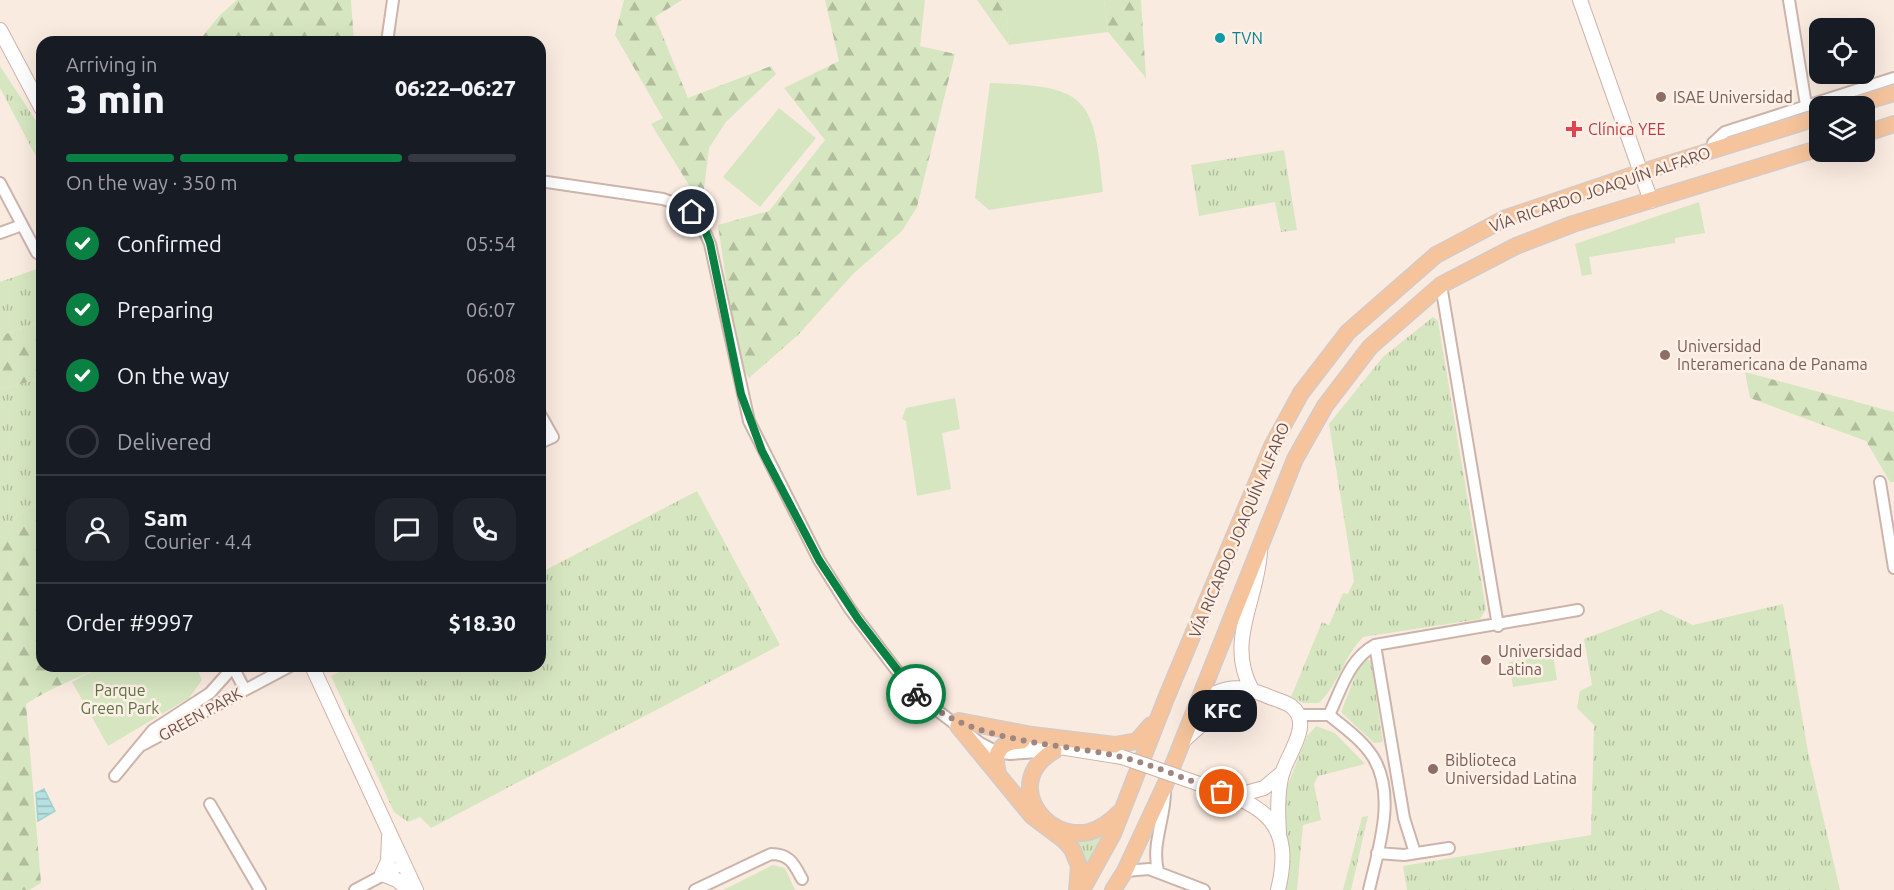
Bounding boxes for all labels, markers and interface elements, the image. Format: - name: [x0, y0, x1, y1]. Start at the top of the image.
- map controls: [1809, 18, 1875, 162]
- button: locate: [1809, 18, 1875, 84]
- place label: TVN: [1232, 29, 1263, 47]
- marker: TVN: [1213, 31, 1227, 45]
- text: Arriving in: [66, 53, 157, 76]
- text: 06:22–06:27: [395, 75, 516, 100]
- text: 3 min: [66, 77, 165, 120]
- place label: ISAE Universidad: [1673, 88, 1793, 106]
- marker: ISAE Universidad: [1654, 90, 1668, 104]
- button: layers: [1809, 96, 1875, 162]
- marker: Clínica YEE: [1565, 120, 1583, 138]
- place label: Clínica YEE: [1588, 120, 1665, 138]
- street label: VÍA RICARDO JOAQUÍN ALFARO: [1487, 141, 1713, 235]
- text: On the way · 350 m: [66, 171, 238, 194]
- pin: [666, 186, 717, 237]
- icon: home: [675, 195, 708, 228]
- icon: check: [66, 227, 99, 260]
- text: Confirmed: [117, 231, 222, 256]
- text: 05:54: [466, 232, 516, 255]
- icon: check: [66, 293, 99, 326]
- text: Preparing: [117, 297, 214, 322]
- text: 06:07: [466, 298, 516, 321]
- place label: Universidad Interamericana de Panama: [1677, 337, 1868, 373]
- marker: Universidad Interamericana de Panama: [1658, 348, 1672, 362]
- icon: check: [66, 359, 99, 392]
- text: On the way: [117, 363, 229, 388]
- text: 06:08: [466, 364, 516, 387]
- street label: VÍA RICARDO JOAQUÍN ALFARO: [1183, 419, 1293, 640]
- text: Delivered: [117, 429, 212, 454]
- button: person: [66, 498, 129, 561]
- button: chat: [375, 498, 438, 561]
- button: phone: [453, 498, 516, 561]
- text: Sam: [144, 505, 188, 530]
- text: Courier · 4.4: [144, 530, 252, 553]
- text: Order #9997: [66, 610, 194, 635]
- text: $18.30: [449, 610, 516, 635]
- place label: Universidad Latina: [1498, 642, 1582, 678]
- marker: Universidad Latina: [1479, 653, 1493, 667]
- courier: [886, 664, 946, 724]
- icon: bike: [900, 678, 933, 711]
- park label: Parque Green Park: [81, 681, 159, 717]
- street label: GREEN PARK: [155, 684, 245, 744]
- callout: KFC: [1188, 690, 1256, 732]
- text: KFC: [1204, 699, 1241, 722]
- place label: Biblioteca Universidad Latina: [1445, 751, 1577, 787]
- marker: Biblioteca Universidad Latina: [1426, 762, 1440, 776]
- pin: [1196, 766, 1247, 817]
- icon: bag: [1205, 775, 1238, 808]

